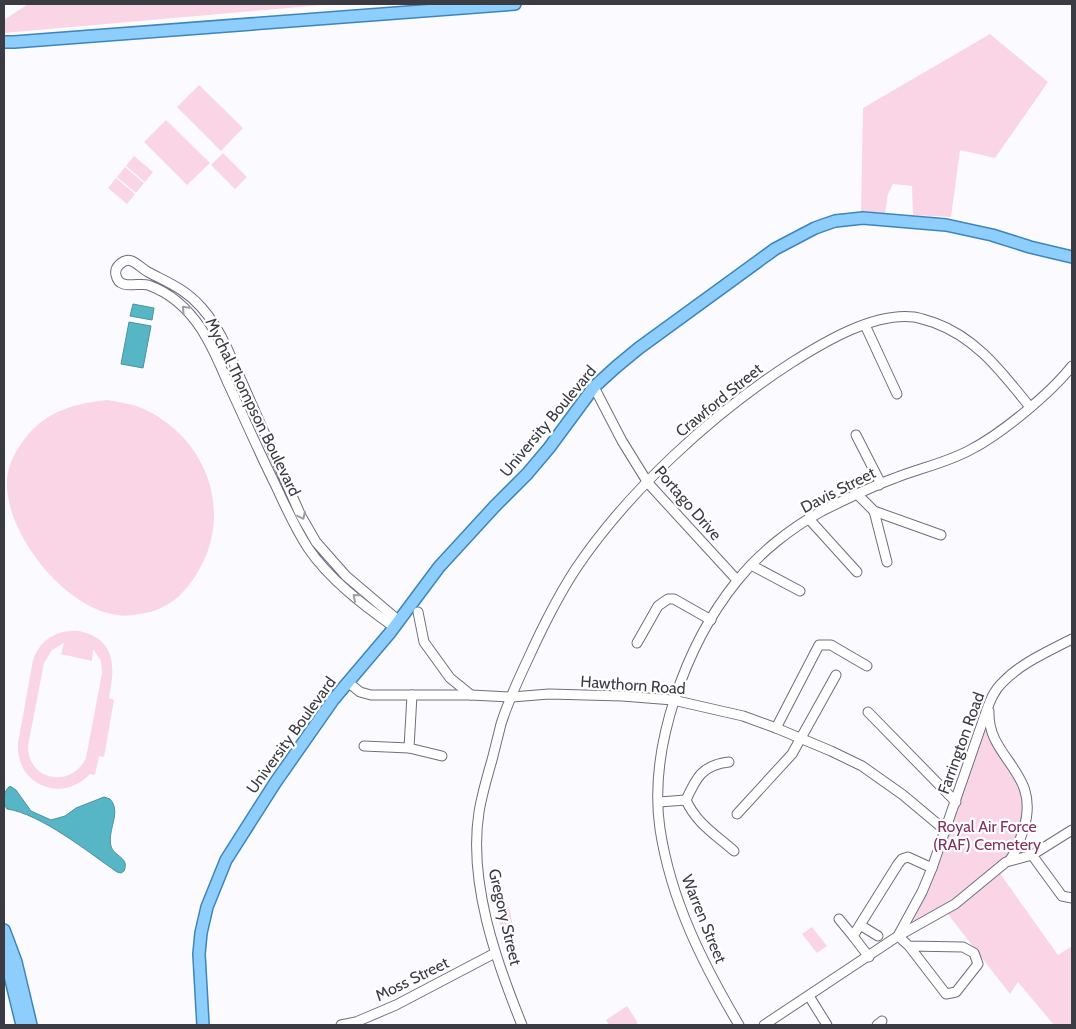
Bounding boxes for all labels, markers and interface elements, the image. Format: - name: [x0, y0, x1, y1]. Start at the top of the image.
- one-way arrow: [182, 306, 191, 315]
- street label: Mychal Thompson Boulevard: [201, 315, 305, 499]
- street label: Crawford Street: [672, 359, 767, 441]
- street label: University Boulevard: [496, 361, 600, 481]
- street label: Portago Drive: [651, 462, 725, 544]
- street label: Davis Street: [797, 463, 879, 517]
- one-way arrow: [296, 511, 306, 520]
- one-way arrow: [352, 593, 361, 602]
- street label: Hawthorn Road: [580, 672, 686, 698]
- street label: University Boulevard: [242, 673, 340, 797]
- street label: Farrington Road: [934, 690, 988, 796]
- park label: Royal Air Force (RAF) Cemetery: [933, 817, 1041, 854]
- street label: Gregory Street: [485, 867, 525, 968]
- street label: Warren Street: [678, 872, 731, 967]
- street label: Moss Street: [372, 953, 452, 1005]

